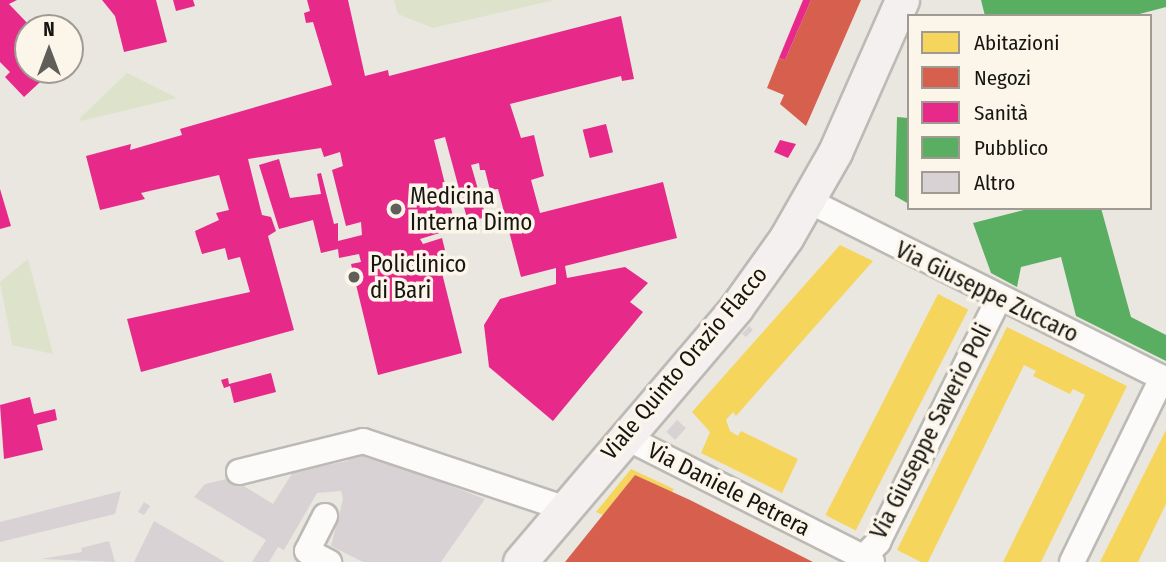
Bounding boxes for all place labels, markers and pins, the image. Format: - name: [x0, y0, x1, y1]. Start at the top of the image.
- place label: Medicina Interna Dimo: [410, 182, 532, 236]
- marker: Medicina Interna Dimo: [388, 201, 404, 217]
- place label: Policlinico di Bari: [370, 250, 466, 304]
- marker: Policlinico di Bari: [344, 267, 364, 287]

